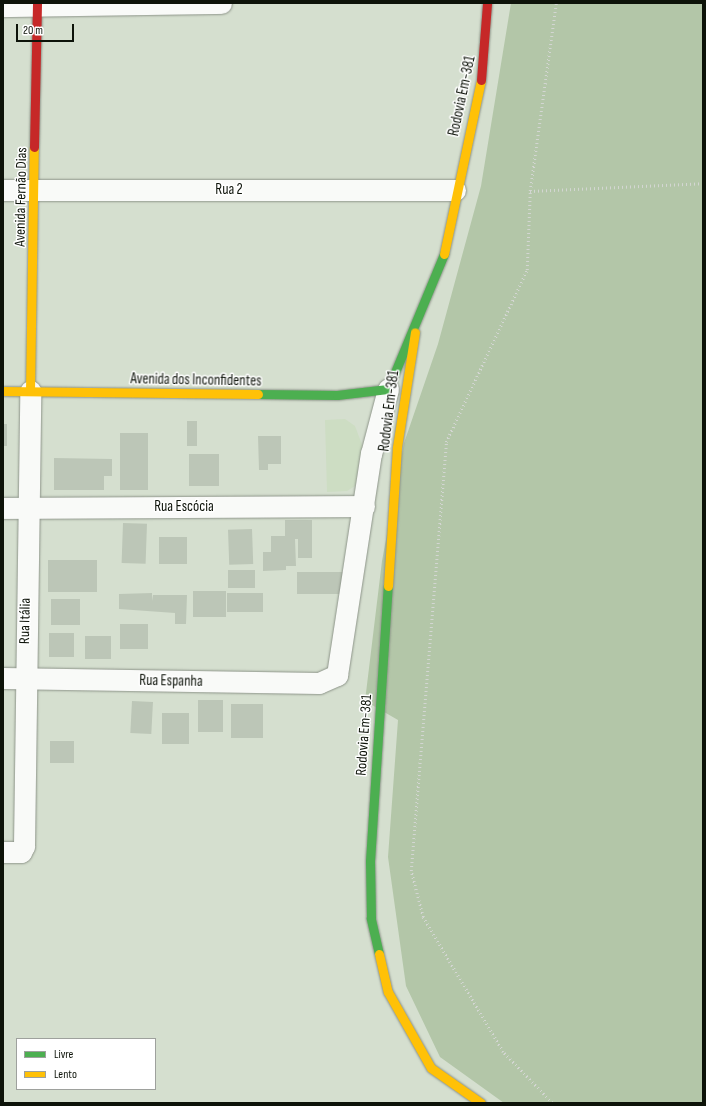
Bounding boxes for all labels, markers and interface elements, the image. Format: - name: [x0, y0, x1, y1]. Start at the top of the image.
- scale bar: [18, 16, 76, 42]
- text: 20 m: [23, 23, 43, 38]
- street label: Rodovia Em-381: [445, 54, 479, 138]
- street label: Avenida Fernão Dias: [11, 147, 31, 247]
- street label: Rua 2: [215, 181, 243, 199]
- street label: Rodovia Em-381: [375, 369, 403, 453]
- street label: Avenida dos Inconfidentes: [130, 370, 262, 390]
- street label: Rua Escócia: [154, 498, 214, 516]
- street label: Rua Itália: [16, 598, 34, 644]
- street label: Rua Espanha: [139, 671, 203, 691]
- street label: Rodovia Em-381: [352, 694, 376, 776]
- legend: [16, 1038, 156, 1090]
- text: Livre: [54, 1047, 73, 1062]
- text: Lento: [54, 1067, 77, 1082]

